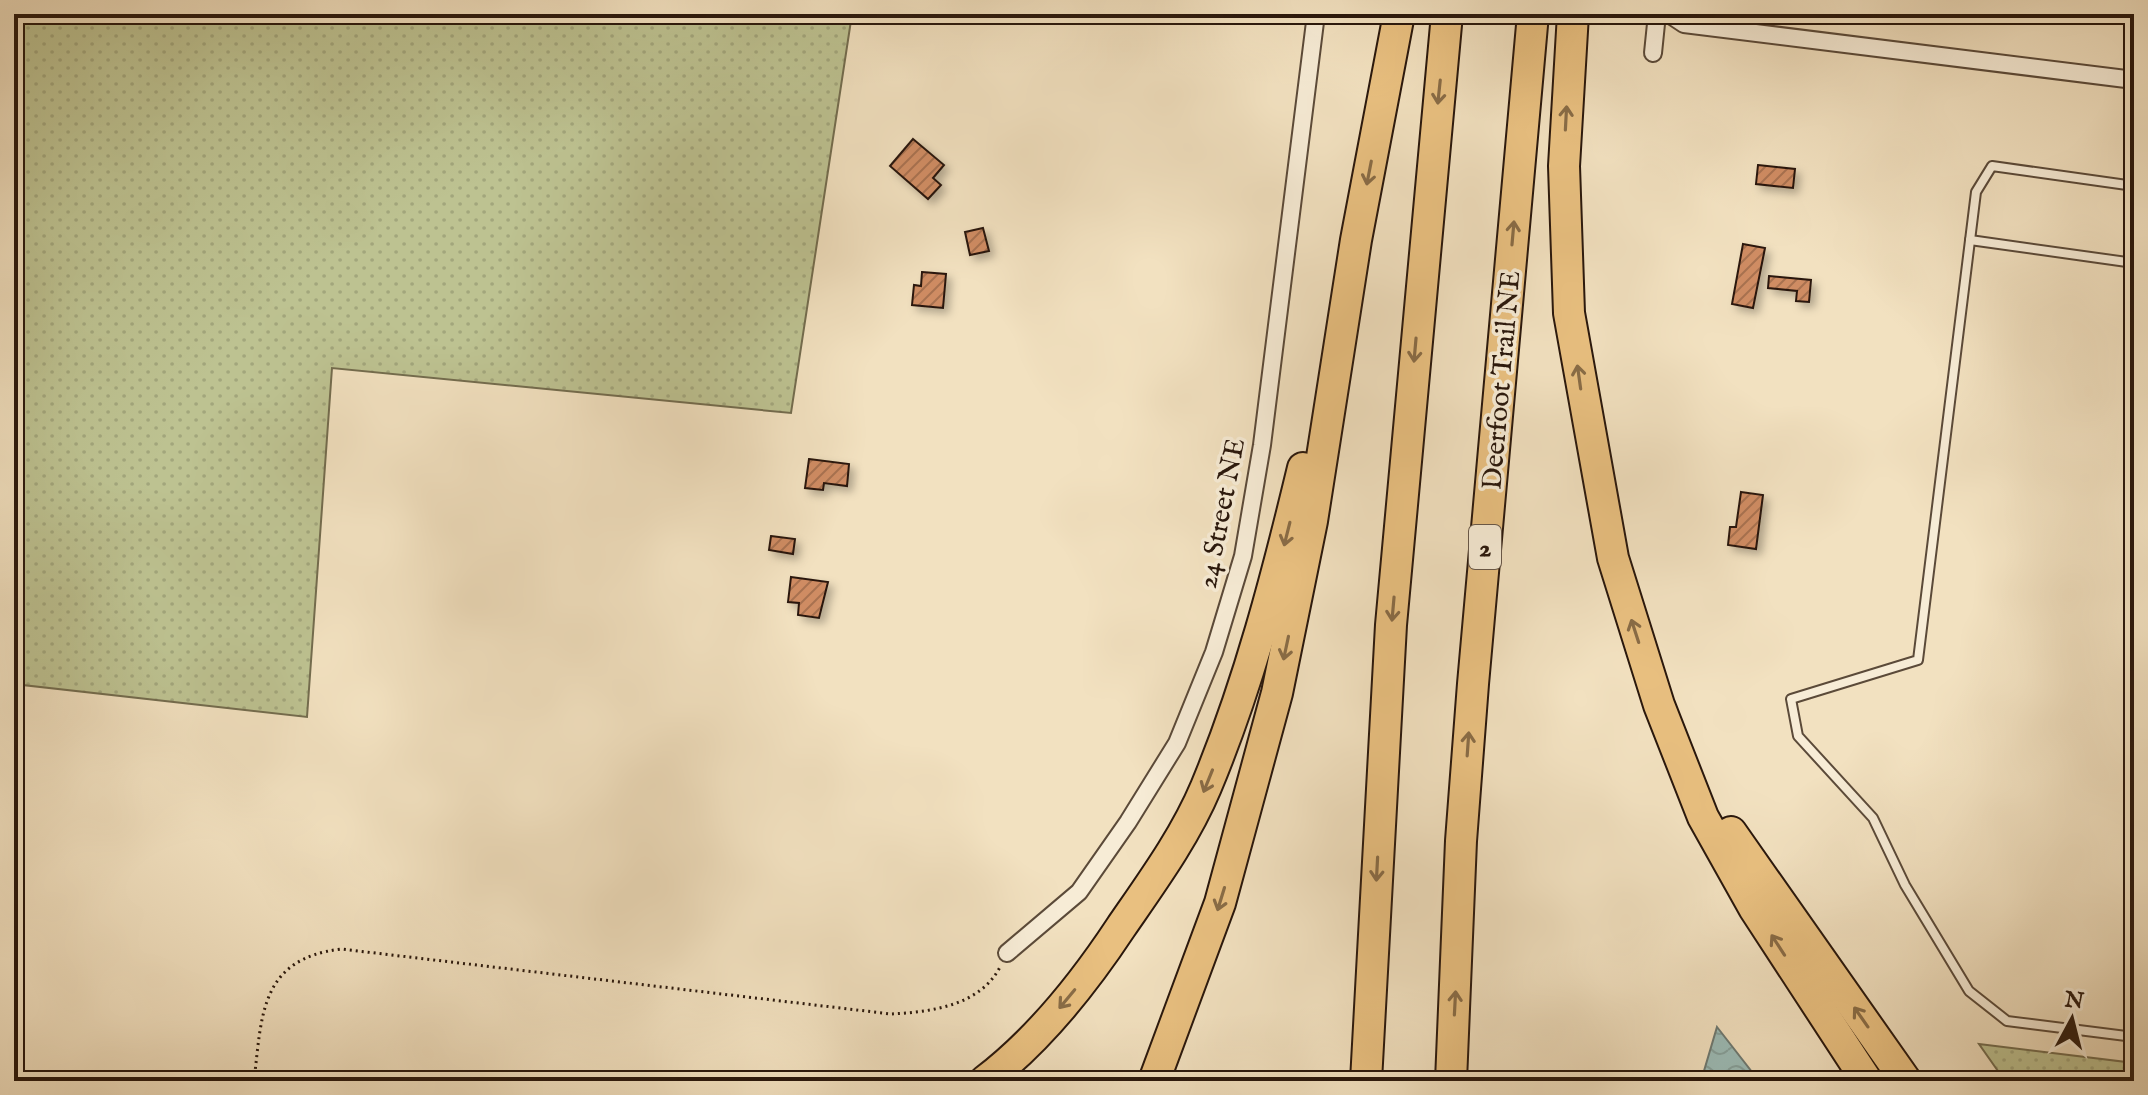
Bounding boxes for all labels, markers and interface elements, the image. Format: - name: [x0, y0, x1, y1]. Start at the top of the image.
- one-way arrow: [1432, 78, 1447, 104]
- one-way arrow: [1559, 105, 1574, 132]
- one-way arrow: [1360, 160, 1375, 185]
- one-way arrow: [1505, 221, 1520, 247]
- street label: Deerfoot Trail NE: [1475, 269, 1530, 491]
- one-way arrow: [1408, 337, 1423, 363]
- one-way arrow: [1571, 365, 1586, 390]
- street label: 24 Street NE: [1191, 435, 1254, 592]
- one-way arrow: [1278, 520, 1293, 546]
- road number: 2: [1469, 525, 1501, 569]
- one-way arrow: [1385, 596, 1400, 622]
- one-way arrow: [1627, 618, 1642, 644]
- one-way arrow: [1278, 634, 1293, 660]
- one-way arrow: [1461, 731, 1476, 757]
- one-way arrow: [1200, 768, 1214, 793]
- one-way arrow: [1369, 855, 1384, 882]
- one-way arrow: [1213, 886, 1228, 912]
- one-way arrow: [1770, 935, 1786, 957]
- north arrow: [2032, 979, 2112, 1059]
- text: N: [2062, 986, 2085, 1016]
- one-way arrow: [1058, 988, 1076, 1009]
- one-way arrow: [1448, 990, 1463, 1017]
- one-way arrow: [1853, 1007, 1869, 1029]

